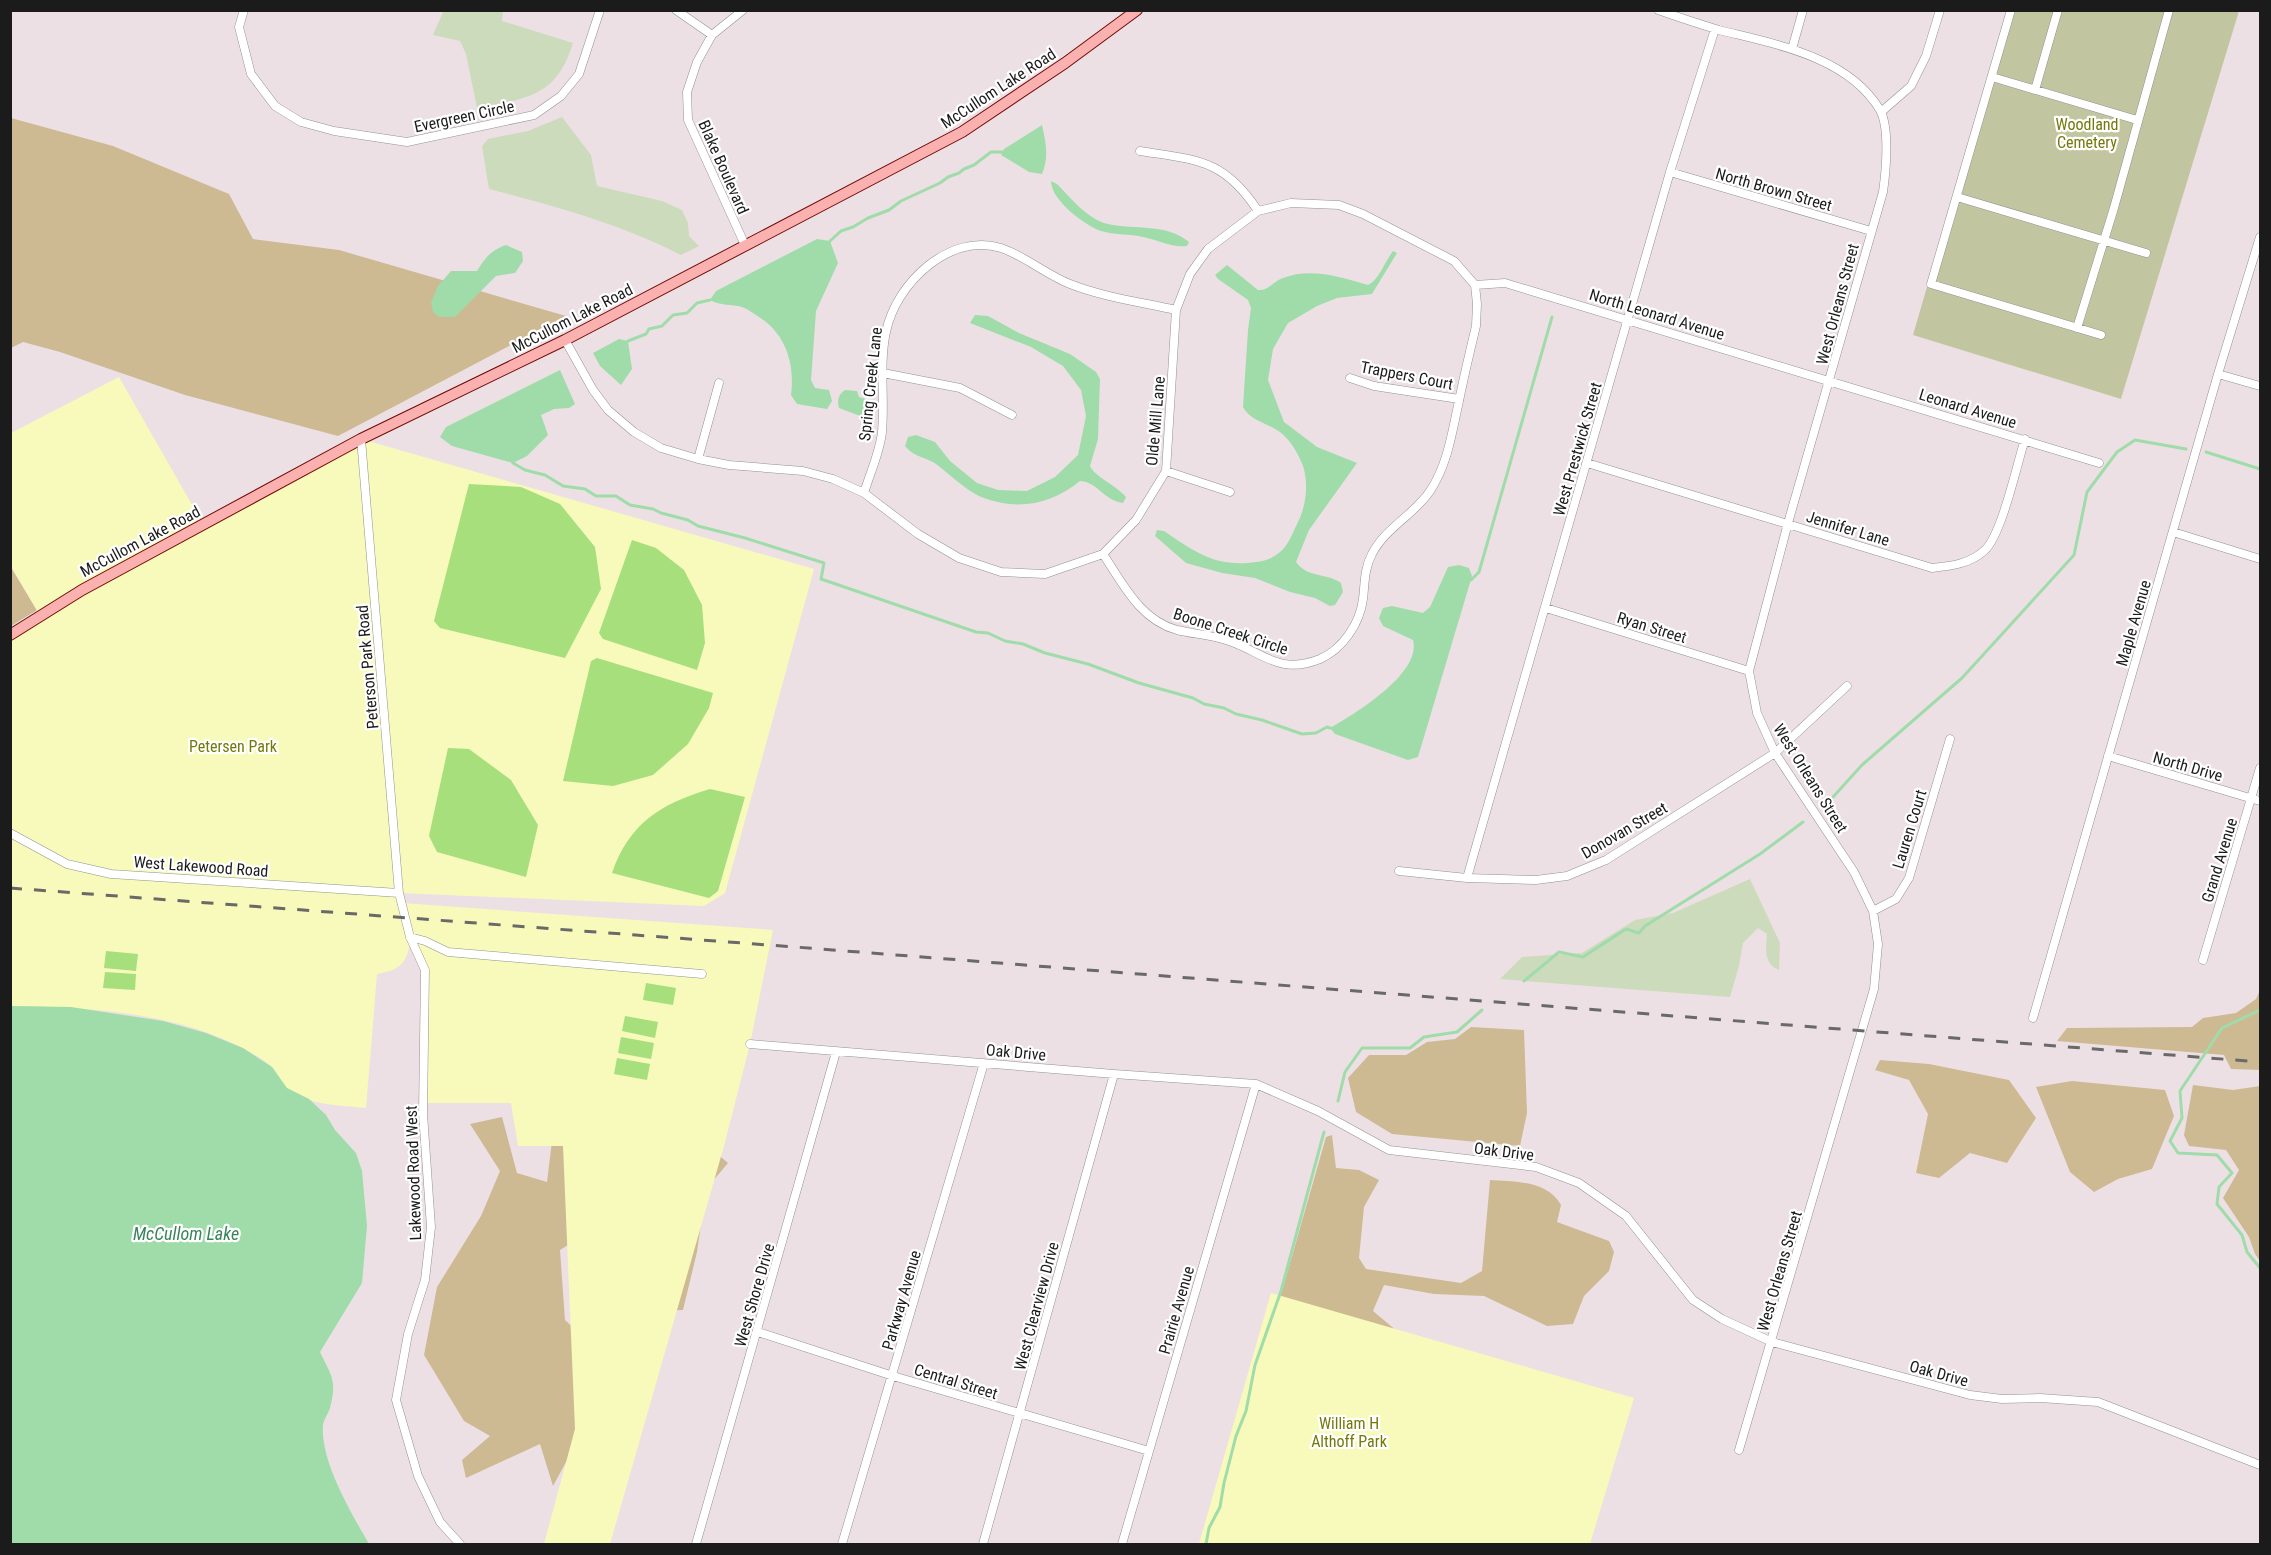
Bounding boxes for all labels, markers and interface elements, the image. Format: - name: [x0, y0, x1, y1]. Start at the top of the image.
- street label: McCullom Lake Road: [937, 44, 1059, 133]
- street label: Evergreen Circle: [412, 97, 516, 136]
- park label: Woodland Cemetery: [2056, 115, 2118, 152]
- street label: Blake Boulevard: [694, 117, 753, 217]
- street label: North Brown Street: [1714, 164, 1834, 215]
- street label: West Orleans Street: [1812, 241, 1863, 367]
- street label: McCullom Lake Road: [509, 280, 636, 357]
- street label: North Leonard Avenue: [1587, 285, 1727, 344]
- street label: Spring Creek Lane: [855, 326, 886, 442]
- street label: Trappers Court: [1359, 357, 1455, 394]
- street label: Olde Mill Lane: [1142, 376, 1169, 467]
- street label: West Prestwick Street: [1549, 380, 1606, 518]
- street label: Leonard Avenue: [1917, 385, 2019, 432]
- street label: McCullom Lake Road: [77, 502, 203, 581]
- street label: Jennifer Lane: [1804, 507, 1892, 550]
- street label: Maple Avenue: [2112, 578, 2155, 668]
- street label: Peterson Park Road: [353, 604, 382, 730]
- street label: Boone Creek Circle: [1171, 604, 1291, 659]
- street label: Ryan Street: [1615, 608, 1689, 647]
- street label: West Orleans Street: [1769, 720, 1852, 836]
- park label: Petersen Park: [189, 737, 278, 756]
- street label: North Drive: [2151, 748, 2225, 785]
- street label: Lauren Court: [1888, 787, 1931, 871]
- street label: Donovan Street: [1578, 798, 1671, 863]
- street label: Grand Avenue: [2198, 816, 2241, 905]
- street label: West Lakewood Road: [133, 852, 269, 881]
- street label: Oak Drive: [985, 1040, 1047, 1065]
- street label: Lakewood Road West: [402, 1105, 425, 1241]
- street label: Oak Drive: [1473, 1138, 1535, 1165]
- street label: West Orleans Street: [1753, 1208, 1806, 1334]
- water label: McCullom Lake: [133, 1223, 239, 1244]
- street label: West Clearview Drive: [1010, 1240, 1063, 1372]
- street label: West Shore Drive: [731, 1241, 778, 1349]
- street label: Parkway Avenue: [878, 1248, 925, 1352]
- street label: Prairie Avenue: [1155, 1264, 1198, 1356]
- street label: Oak Drive: [1907, 1357, 1970, 1390]
- street label: Central Street: [912, 1360, 1000, 1403]
- park label: William H Althoff Park: [1311, 1414, 1388, 1451]

